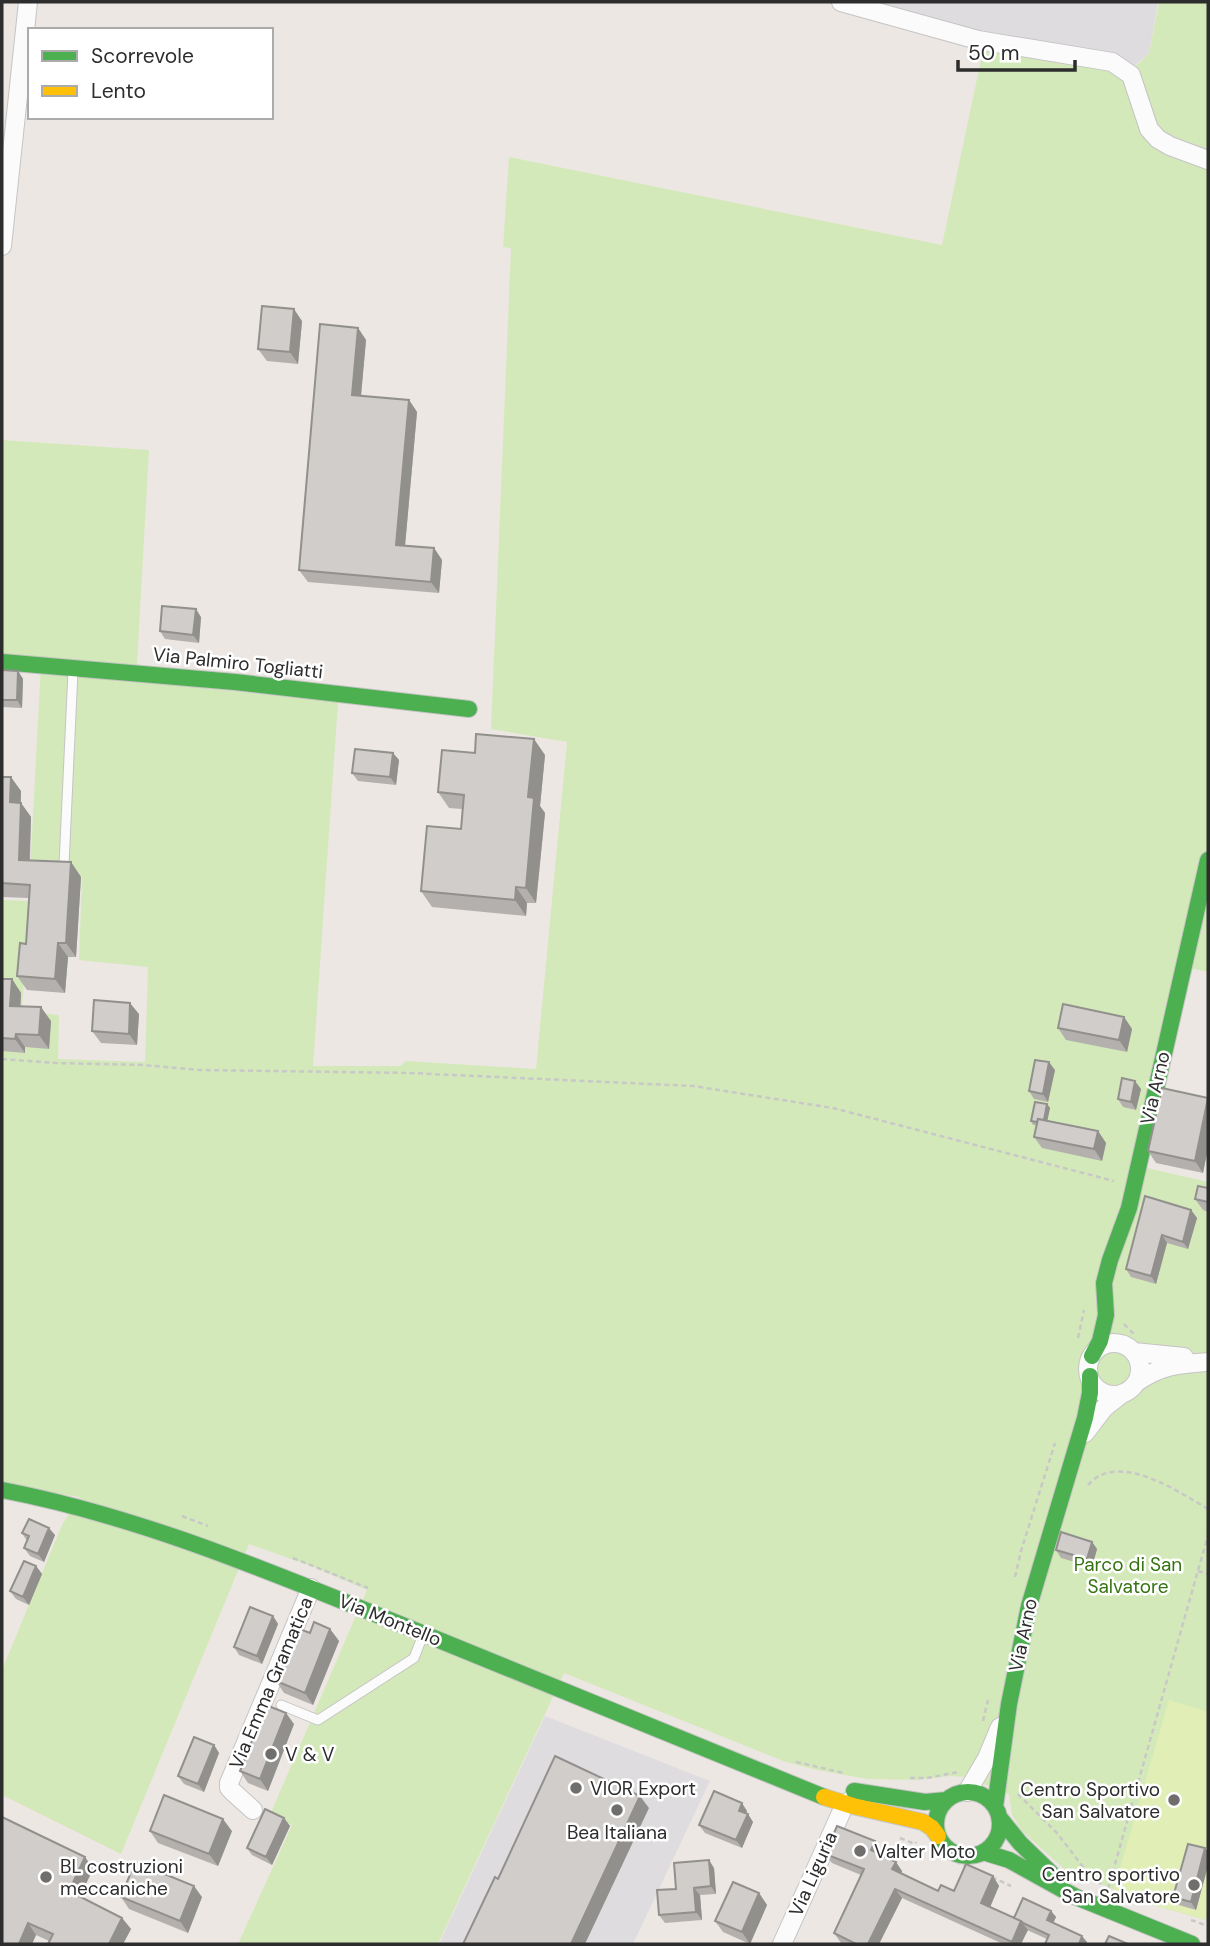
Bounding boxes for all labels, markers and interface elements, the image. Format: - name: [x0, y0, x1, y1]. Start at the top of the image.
- legend: [28, 28, 273, 119]
- scale bar: [958, 28, 1075, 72]
- text: 50 m: [968, 39, 1019, 67]
- text: Scorrevole: [91, 42, 194, 70]
- text: Lento: [91, 77, 146, 105]
- street label: Via Palmiro Togliatti: [152, 642, 324, 684]
- street label: Via Arno: [1134, 1049, 1176, 1127]
- park label: Parco di San Salvatore: [1074, 1552, 1182, 1599]
- street label: Via Montello: [335, 1588, 445, 1652]
- street label: Via Emma Gramatica: [223, 1593, 319, 1773]
- street label: Via Arno: [1003, 1596, 1043, 1674]
- place label: V & V: [285, 1742, 335, 1767]
- marker: V & V: [263, 1746, 279, 1762]
- place label: VIOR Export: [590, 1776, 696, 1801]
- place label: Centro Sportivo San Salvatore: [1020, 1777, 1160, 1824]
- marker: VIOR Export: [568, 1780, 584, 1796]
- marker: Centro Sportivo San Salvatore: [1166, 1792, 1182, 1808]
- marker: Bea Italiana: [609, 1802, 625, 1818]
- place label: Bea Italiana: [567, 1820, 667, 1845]
- street label: Via Liguria: [783, 1828, 843, 1920]
- place label: Valter Moto: [874, 1839, 976, 1864]
- marker: Valter Moto: [852, 1843, 868, 1859]
- place label: BL costruzioni meccaniche: [60, 1854, 183, 1901]
- place label: Centro sportivo San Salvatore: [1042, 1862, 1180, 1909]
- marker: BL costruzioni meccaniche: [38, 1869, 54, 1885]
- marker: Centro sportivo San Salvatore: [1186, 1877, 1202, 1893]

